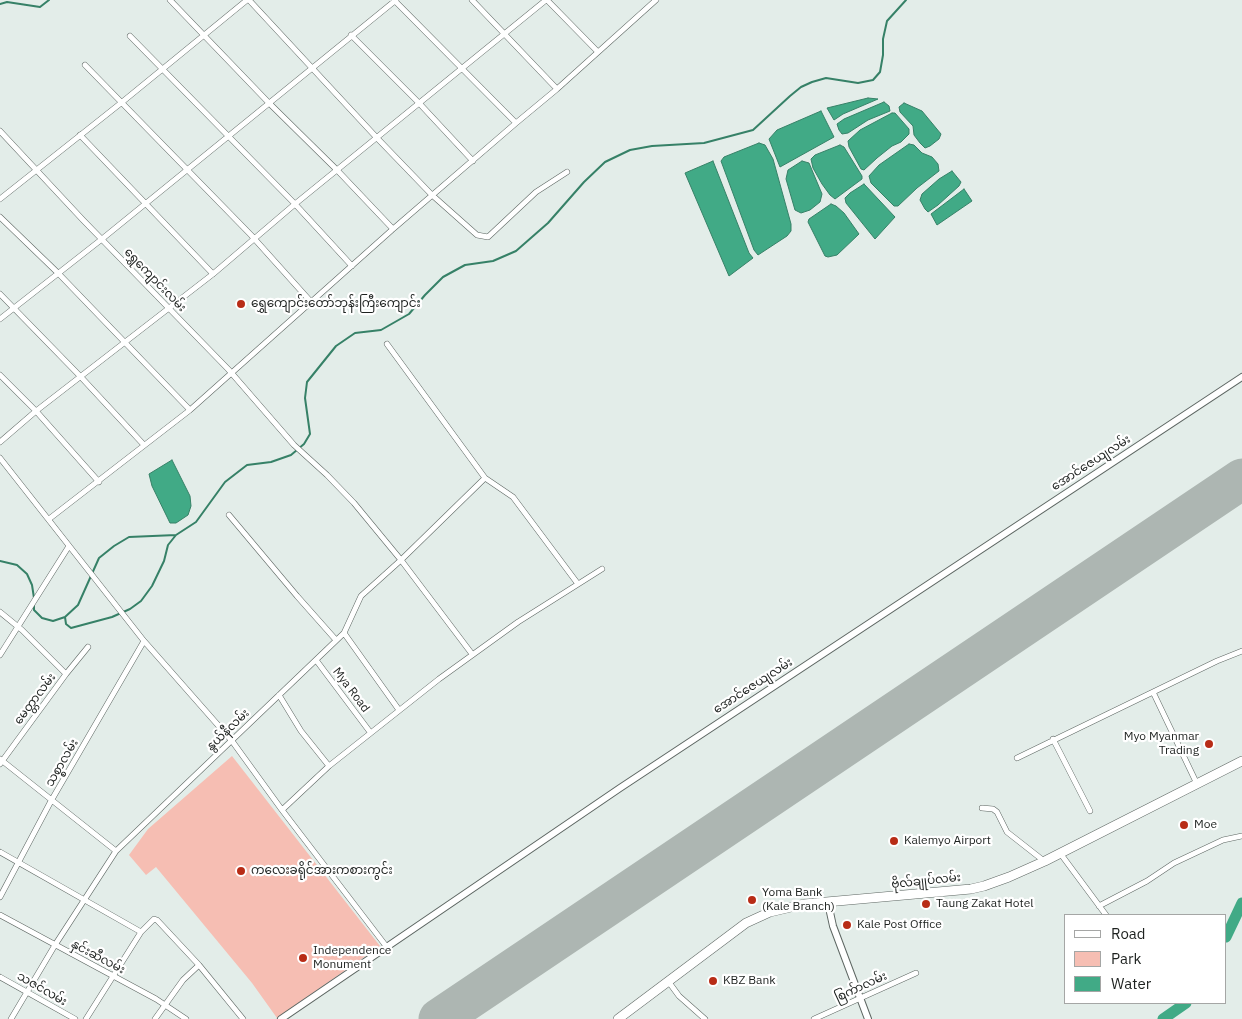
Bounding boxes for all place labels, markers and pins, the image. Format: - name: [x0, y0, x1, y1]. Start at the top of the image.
- place label: ရွှေကျောင်းတော်ဘုန်းကြီးကျောင်း: [251, 297, 421, 311]
- marker: ရွှေကျောင်းတော်ဘုန်းကြီးကျောင်း: [235, 298, 247, 310]
- place label: Myo Myanmar Trading: [1124, 730, 1199, 758]
- marker: Myo Myanmar Trading: [1203, 738, 1215, 750]
- place label: Moe: [1194, 818, 1217, 832]
- marker: Moe: [1178, 819, 1190, 831]
- place label: Kalemyo Airport: [904, 834, 991, 848]
- marker: Kalemyo Airport: [888, 835, 900, 847]
- place label: ကလေးခရိုင်အားကစားကွင်း: [251, 864, 393, 878]
- marker: ကလေးခရိုင်အားကစားကွင်း: [235, 865, 247, 877]
- place label: Yoma Bank (Kale Branch): [762, 886, 835, 914]
- marker: Yoma Bank (Kale Branch): [746, 894, 758, 906]
- place label: Taung Zakat Hotel: [936, 897, 1034, 911]
- marker: Taung Zakat Hotel: [920, 898, 932, 910]
- place label: Kale Post Office: [857, 918, 942, 932]
- marker: Kale Post Office: [841, 919, 853, 931]
- place label: Independence Monument: [313, 944, 391, 972]
- marker: Independence Monument: [297, 952, 309, 964]
- place label: KBZ Bank: [723, 974, 776, 988]
- marker: KBZ Bank: [707, 975, 719, 987]

